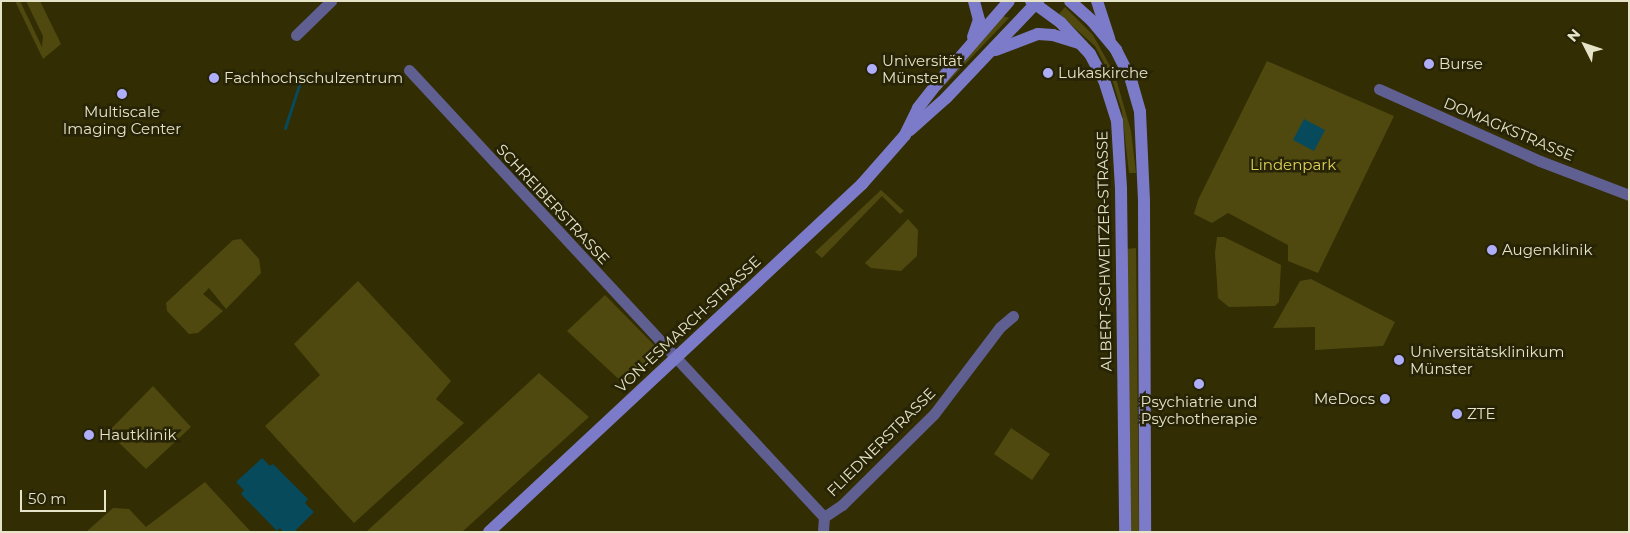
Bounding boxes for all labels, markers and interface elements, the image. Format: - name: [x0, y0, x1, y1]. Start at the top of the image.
- north arrow: [1560, 20, 1610, 70]
- text: N: [1563, 25, 1584, 45]
- place label: Universität Münster: [882, 51, 963, 86]
- place label: Burse: [1439, 55, 1483, 73]
- marker: Burse: [1423, 58, 1435, 70]
- marker: Universität Münster: [866, 63, 878, 75]
- place label: Lukaskirche: [1058, 64, 1148, 82]
- marker: Lukaskirche: [1042, 67, 1054, 79]
- place label: Fachhochschulzentrum: [224, 69, 403, 87]
- marker: Fachhochschulzentrum: [208, 72, 220, 84]
- marker: Multiscale Imaging Center: [116, 88, 128, 100]
- street label: DOMAGKSTRASSE: [1441, 93, 1577, 165]
- place label: Multiscale Imaging Center: [63, 102, 181, 137]
- street label: ALBERT-SCHWEITZER-STRASSE: [1093, 131, 1115, 371]
- street label: SCHREIBERSTRASSE: [493, 140, 613, 268]
- park label: Lindenpark: [1250, 156, 1336, 174]
- place label: Augenklinik: [1502, 241, 1592, 259]
- marker: Augenklinik: [1486, 244, 1498, 256]
- street label: VON-ESMARCH-STRASSE: [612, 252, 764, 396]
- place label: Universitätsklinikum Münster: [1410, 342, 1564, 377]
- marker: Universitätsklinikum Münster: [1392, 353, 1406, 367]
- marker: Psychiatrie und Psychotherapie: [1193, 378, 1205, 390]
- street label: FLIEDNERSTRASSE: [823, 384, 939, 500]
- place label: MeDocs: [1314, 390, 1375, 408]
- place label: Psychiatrie und Psychotherapie: [1141, 392, 1257, 427]
- marker: MeDocs: [1379, 393, 1391, 405]
- place label: ZTE: [1467, 405, 1495, 423]
- marker: ZTE: [1451, 408, 1463, 420]
- place label: Hautklinik: [99, 426, 176, 444]
- marker: Hautklinik: [83, 429, 95, 441]
- scale bar: [22, 480, 109, 512]
- text: 50 m: [28, 489, 66, 508]

